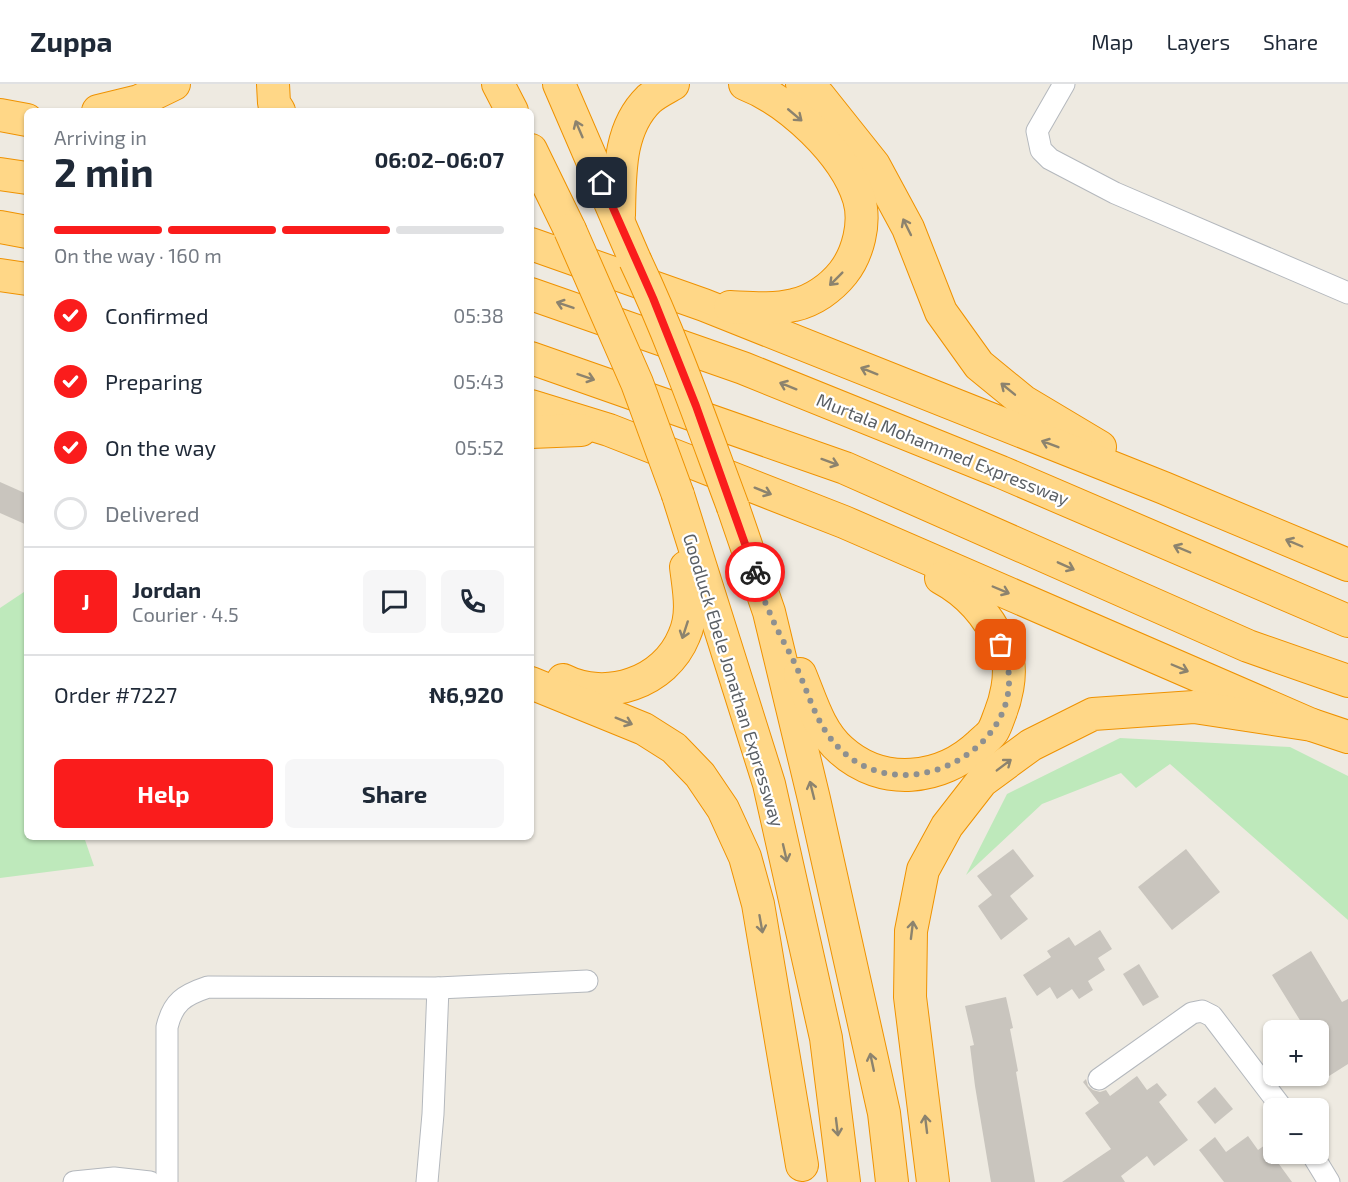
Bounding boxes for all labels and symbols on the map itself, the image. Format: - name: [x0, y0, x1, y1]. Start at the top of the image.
- one-way arrow: [787, 108, 802, 122]
- one-way arrow: [572, 121, 584, 139]
- pin: [576, 157, 627, 208]
- one-way arrow: [900, 218, 912, 236]
- one-way arrow: [828, 272, 843, 287]
- one-way arrow: [557, 299, 575, 310]
- one-way arrow: [861, 365, 879, 376]
- one-way arrow: [577, 372, 595, 383]
- one-way arrow: [779, 380, 798, 391]
- one-way arrow: [1001, 382, 1017, 395]
- street label: Murtala Mohammed Expressway: [814, 388, 1073, 510]
- one-way arrow: [1042, 438, 1060, 449]
- one-way arrow: [820, 458, 839, 469]
- one-way arrow: [754, 486, 772, 497]
- street label: Goodluck Ebele Jonathan Expressway: [679, 531, 789, 830]
- one-way arrow: [1285, 537, 1304, 548]
- courier: [725, 542, 785, 602]
- one-way arrow: [1173, 543, 1191, 555]
- one-way arrow: [1056, 561, 1074, 572]
- one-way arrow: [992, 585, 1010, 597]
- pin: [975, 619, 1026, 670]
- one-way arrow: [679, 620, 690, 639]
- one-way arrow: [1171, 662, 1189, 674]
- one-way arrow: [614, 716, 633, 727]
- one-way arrow: [995, 759, 1011, 771]
- one-way arrow: [806, 781, 817, 800]
- one-way arrow: [779, 843, 791, 862]
- one-way arrow: [756, 914, 767, 934]
- one-way arrow: [907, 921, 918, 940]
- one-way arrow: [866, 1053, 878, 1072]
- one-way arrow: [920, 1114, 931, 1134]
- one-way arrow: [832, 1116, 843, 1136]

